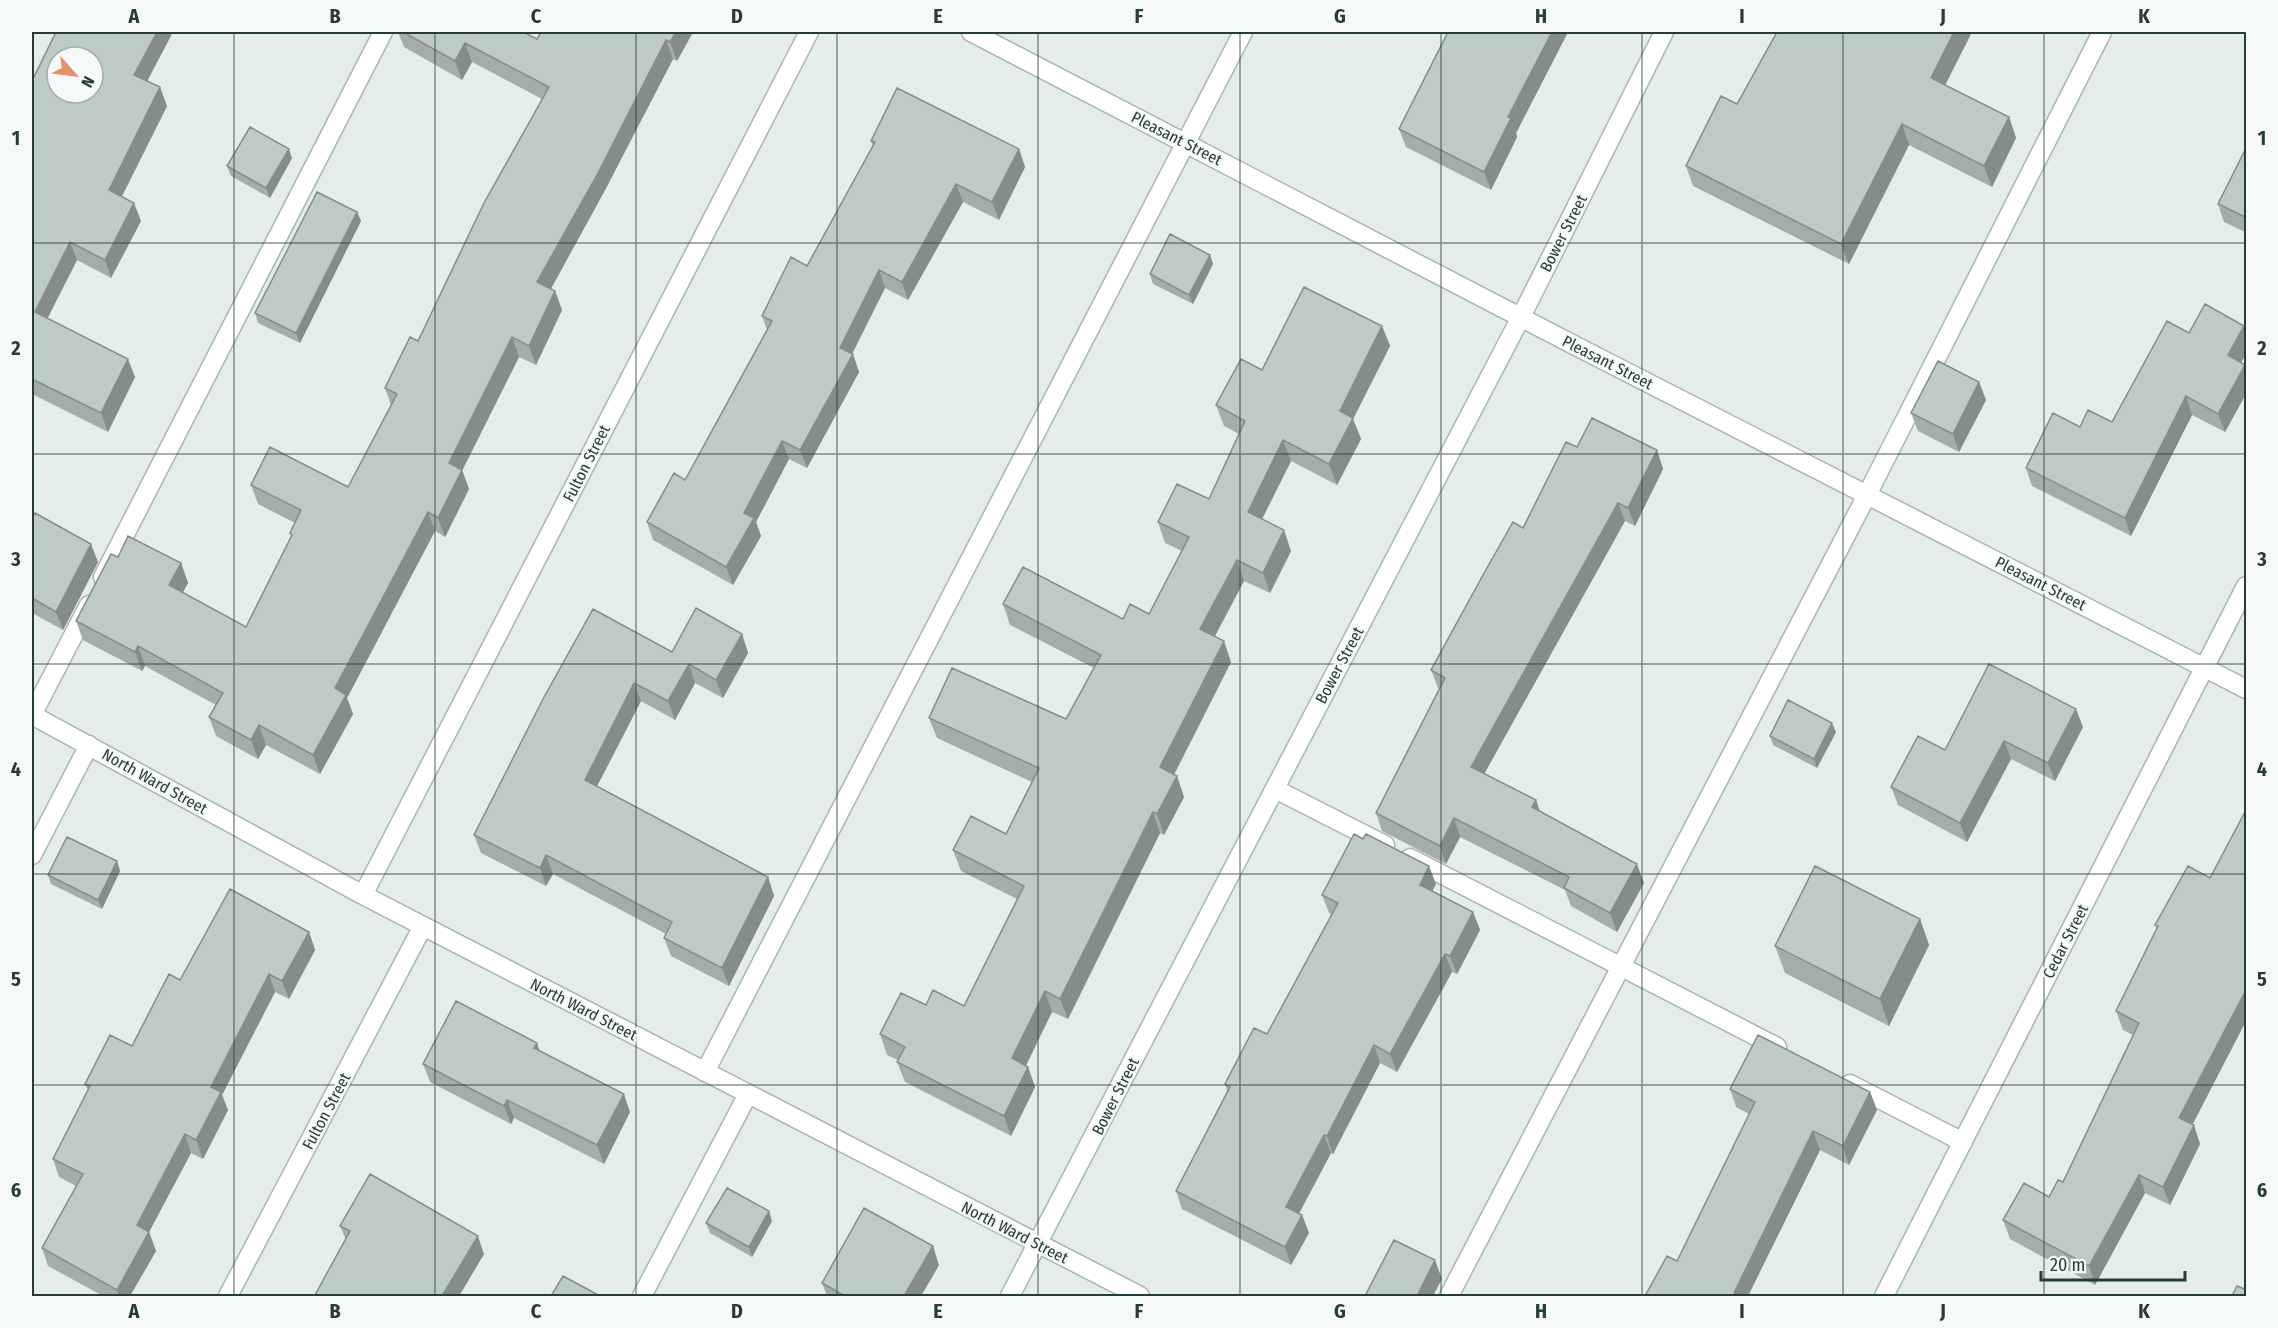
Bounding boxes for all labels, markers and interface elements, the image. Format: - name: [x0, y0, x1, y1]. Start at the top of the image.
- text: A: [128, 4, 141, 28]
- text: B: [329, 4, 341, 28]
- text: C: [531, 4, 542, 28]
- text: D: [731, 4, 743, 28]
- text: E: [933, 4, 943, 28]
- text: F: [1135, 4, 1144, 28]
- text: G: [1334, 4, 1346, 28]
- text: H: [1535, 4, 1547, 28]
- text: I: [1739, 4, 1745, 28]
- text: J: [1939, 4, 1946, 28]
- text: K: [2138, 4, 2150, 28]
- north arrow: [45, 45, 105, 105]
- text: N: [77, 73, 98, 91]
- street label: Pleasant Street: [1128, 107, 1226, 170]
- text: 1: [12, 126, 20, 150]
- text: 1: [2258, 126, 2266, 150]
- street label: Bower Street: [1536, 191, 1591, 275]
- street label: Pleasant Street: [1559, 331, 1657, 394]
- text: 2: [10, 336, 21, 360]
- text: 2: [2256, 336, 2267, 360]
- street label: Fulton Street: [559, 421, 614, 505]
- text: 3: [10, 547, 21, 571]
- text: 3: [2256, 547, 2267, 571]
- street label: Pleasant Street: [1992, 552, 2090, 615]
- street label: Bower Street: [1311, 623, 1368, 707]
- street label: North Ward Street: [99, 745, 211, 819]
- text: 4: [11, 757, 21, 781]
- text: 4: [2257, 757, 2267, 781]
- street label: Cedar Street: [2039, 900, 2093, 982]
- text: 5: [11, 967, 21, 991]
- text: 5: [2257, 967, 2267, 991]
- street label: North Ward Street: [527, 974, 641, 1045]
- street label: Bower Street: [1088, 1054, 1143, 1138]
- street label: Fulton Street: [298, 1069, 355, 1153]
- text: 6: [11, 1178, 21, 1202]
- text: 6: [2257, 1178, 2267, 1202]
- street label: North Ward Street: [958, 1197, 1072, 1268]
- scale bar: [2041, 1244, 2185, 1282]
- text: 20 m: [2050, 1254, 2085, 1276]
- text: A: [128, 1299, 141, 1323]
- text: B: [329, 1299, 341, 1323]
- text: C: [531, 1299, 542, 1323]
- text: D: [731, 1299, 743, 1323]
- text: E: [933, 1299, 943, 1323]
- text: F: [1135, 1299, 1144, 1323]
- text: G: [1334, 1299, 1346, 1323]
- text: H: [1535, 1299, 1547, 1323]
- text: I: [1739, 1299, 1745, 1323]
- text: J: [1939, 1299, 1946, 1323]
- text: K: [2138, 1299, 2150, 1323]

